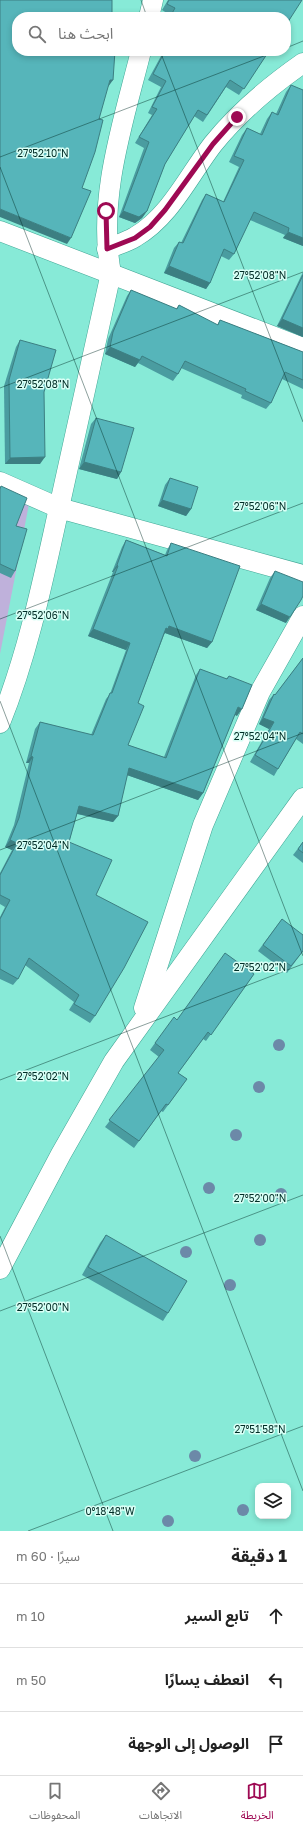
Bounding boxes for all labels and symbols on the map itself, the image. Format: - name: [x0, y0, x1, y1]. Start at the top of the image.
- route end: [228, 108, 246, 126]
- text: 27°52'10"N: [17, 147, 69, 159]
- route start: [97, 202, 115, 220]
- text: 27°52'08"N: [234, 269, 286, 281]
- text: 27°52'08"N: [17, 378, 69, 390]
- text: 27°52'06"N: [234, 500, 286, 512]
- text: 27°52'06"N: [17, 609, 69, 621]
- text: 27°52'04"N: [234, 730, 286, 742]
- text: 27°52'04"N: [17, 839, 69, 851]
- text: 27°52'02"N: [234, 961, 286, 973]
- text: 27°52'02"N: [17, 1070, 69, 1082]
- text: 27°52'00"N: [234, 1192, 286, 1204]
- text: 27°52'00"N: [17, 1301, 69, 1313]
- text: 27°51'58"N: [234, 1423, 286, 1435]
- text: 0°18'48"W: [85, 1505, 135, 1517]

